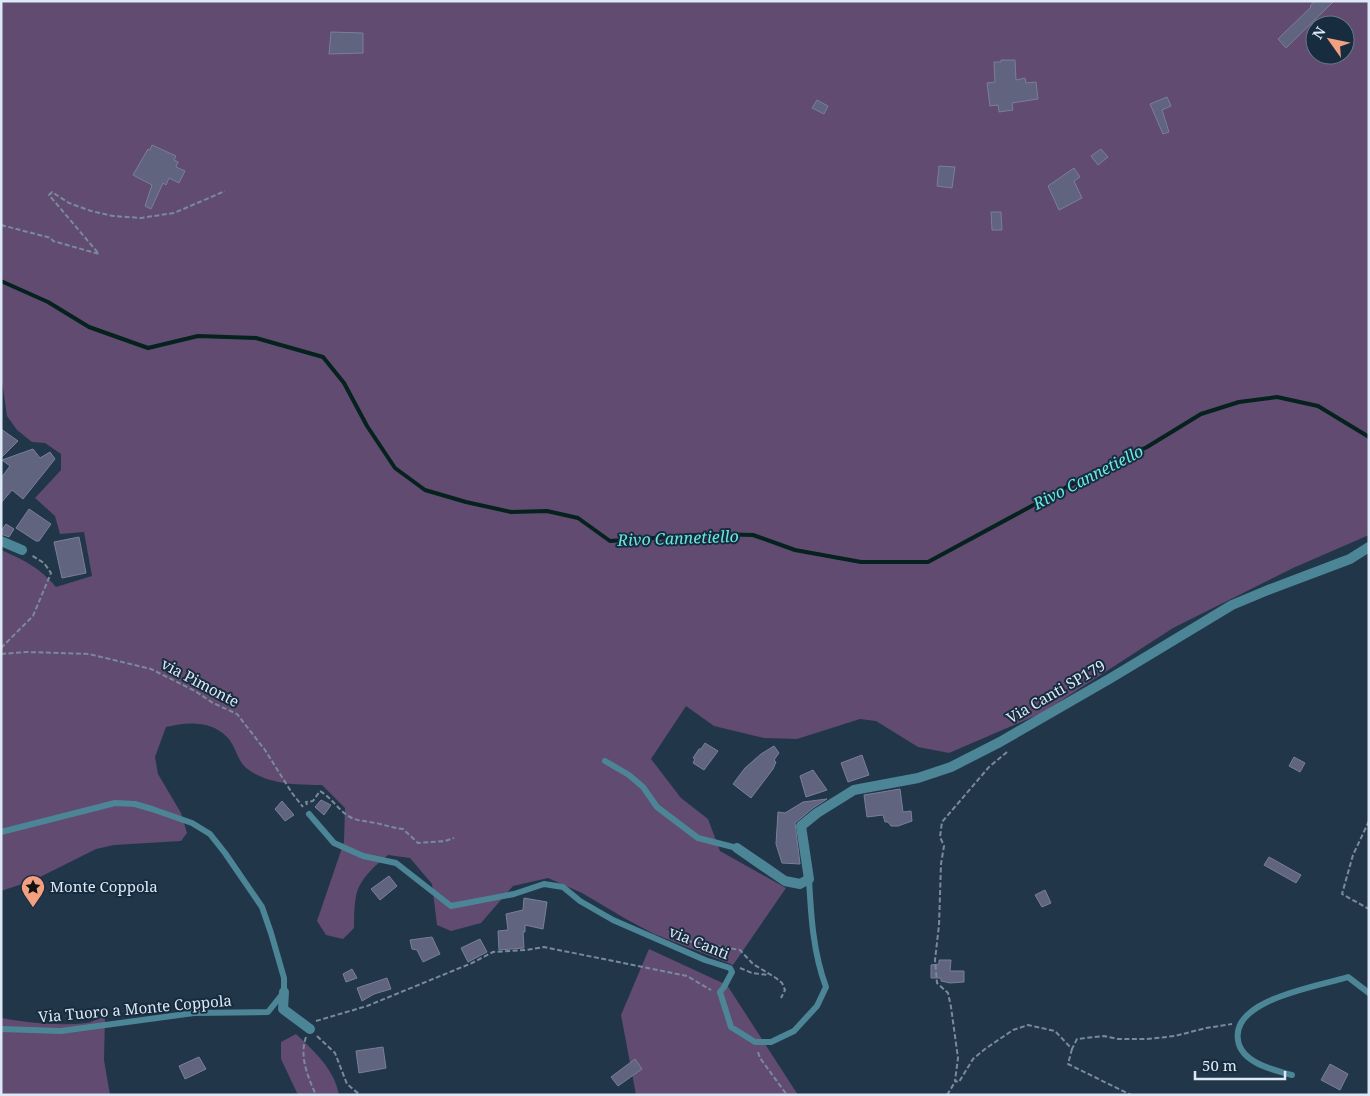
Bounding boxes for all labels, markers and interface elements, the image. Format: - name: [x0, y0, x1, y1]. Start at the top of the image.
- north arrow: [1305, 15, 1355, 65]
- text: N: [1308, 23, 1330, 42]
- water label: Rivo Cannetiello: [1028, 440, 1147, 515]
- water label: Rivo Cannetiello: [616, 525, 739, 551]
- street label: via Pimonte: [158, 653, 243, 711]
- street label: Via Canti SP179: [1002, 655, 1109, 728]
- place icon: Monte Coppola: [20, 874, 46, 908]
- place label: Monte Coppola: [50, 876, 158, 896]
- street label: via Canti: [666, 921, 733, 963]
- street label: Via Tuoro a Monte Coppola: [37, 990, 233, 1026]
- scale bar: [1195, 1048, 1285, 1080]
- text: 50 m: [1202, 1055, 1237, 1075]

